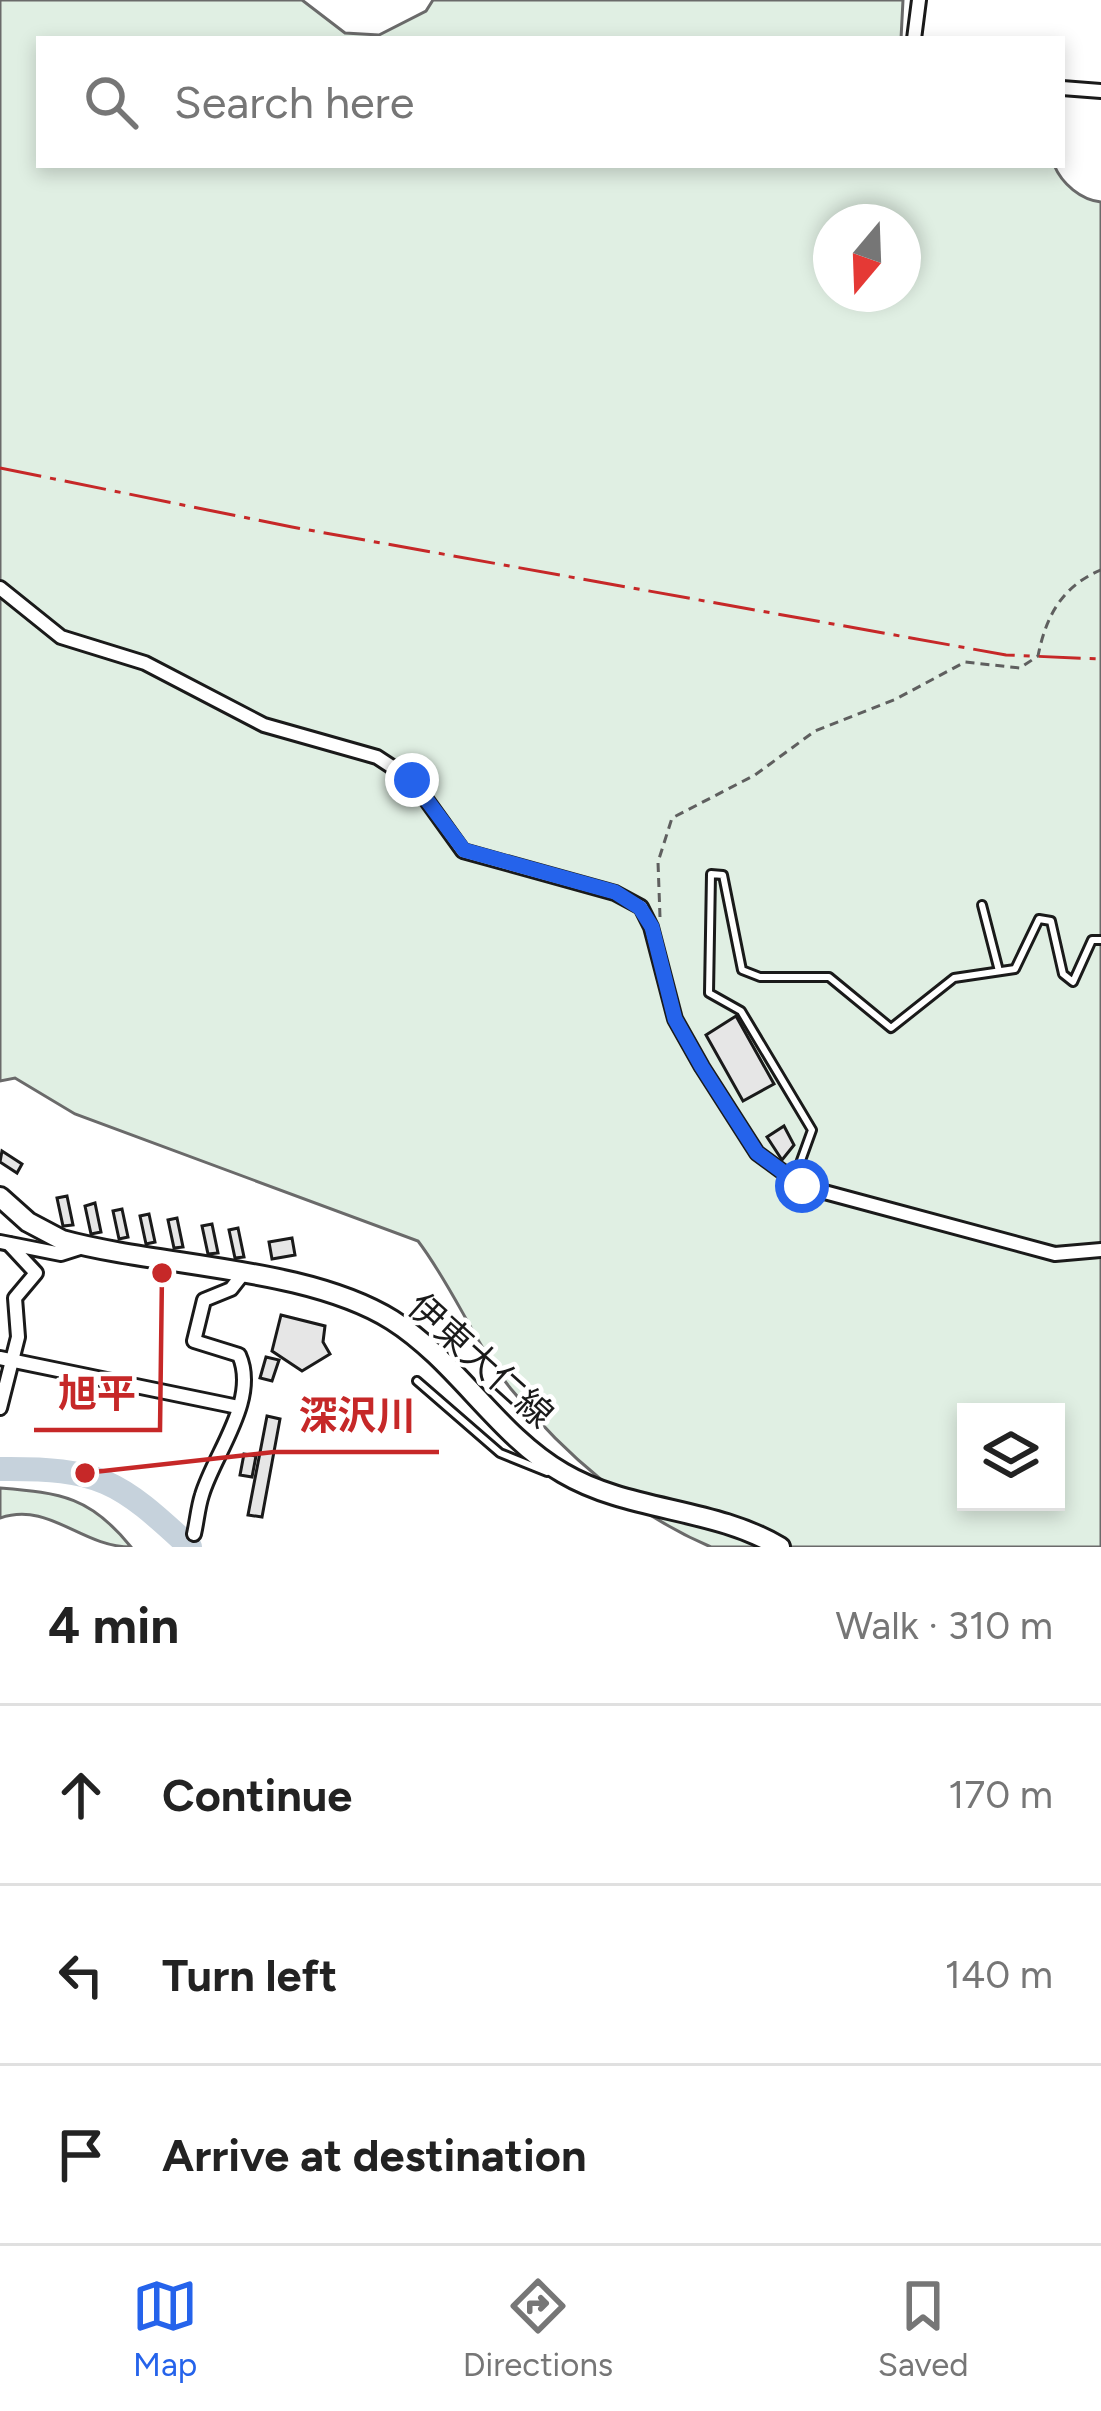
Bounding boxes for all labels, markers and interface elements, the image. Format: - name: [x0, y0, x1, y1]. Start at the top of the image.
- search box: [36, 36, 1065, 168]
- icon: search: [78, 69, 144, 135]
- text: Search here: [174, 75, 414, 129]
- north arrow: [813, 204, 921, 312]
- route end: [385, 753, 439, 807]
- route start: [775, 1159, 829, 1213]
- street label: 伊東大仁線: [399, 1284, 562, 1437]
- callout: 旭平: [34, 1355, 160, 1430]
- text: 旭平: [58, 1370, 136, 1417]
- callout: 深沢川: [274, 1377, 439, 1452]
- text: 深沢川: [298, 1392, 416, 1439]
- map controls: [957, 1403, 1065, 1511]
- button: layers: [957, 1403, 1065, 1511]
- text: 4 min: [48, 1595, 179, 1656]
- text: Walk · 310 m: [835, 1602, 1053, 1649]
- icon: ahead: [48, 1762, 114, 1828]
- text: Continue: [162, 1768, 352, 1822]
- text: 170 m: [948, 1771, 1053, 1818]
- icon: left: [48, 1942, 114, 2008]
- text: Turn left: [162, 1948, 337, 2002]
- text: 140 m: [945, 1951, 1053, 1998]
- icon: arrive: [48, 2122, 114, 2188]
- text: Arrive at destination: [162, 2128, 586, 2182]
- tab: Map: [132, 2273, 198, 2384]
- tab: Directions: [463, 2273, 613, 2384]
- tab: Saved: [878, 2273, 969, 2384]

